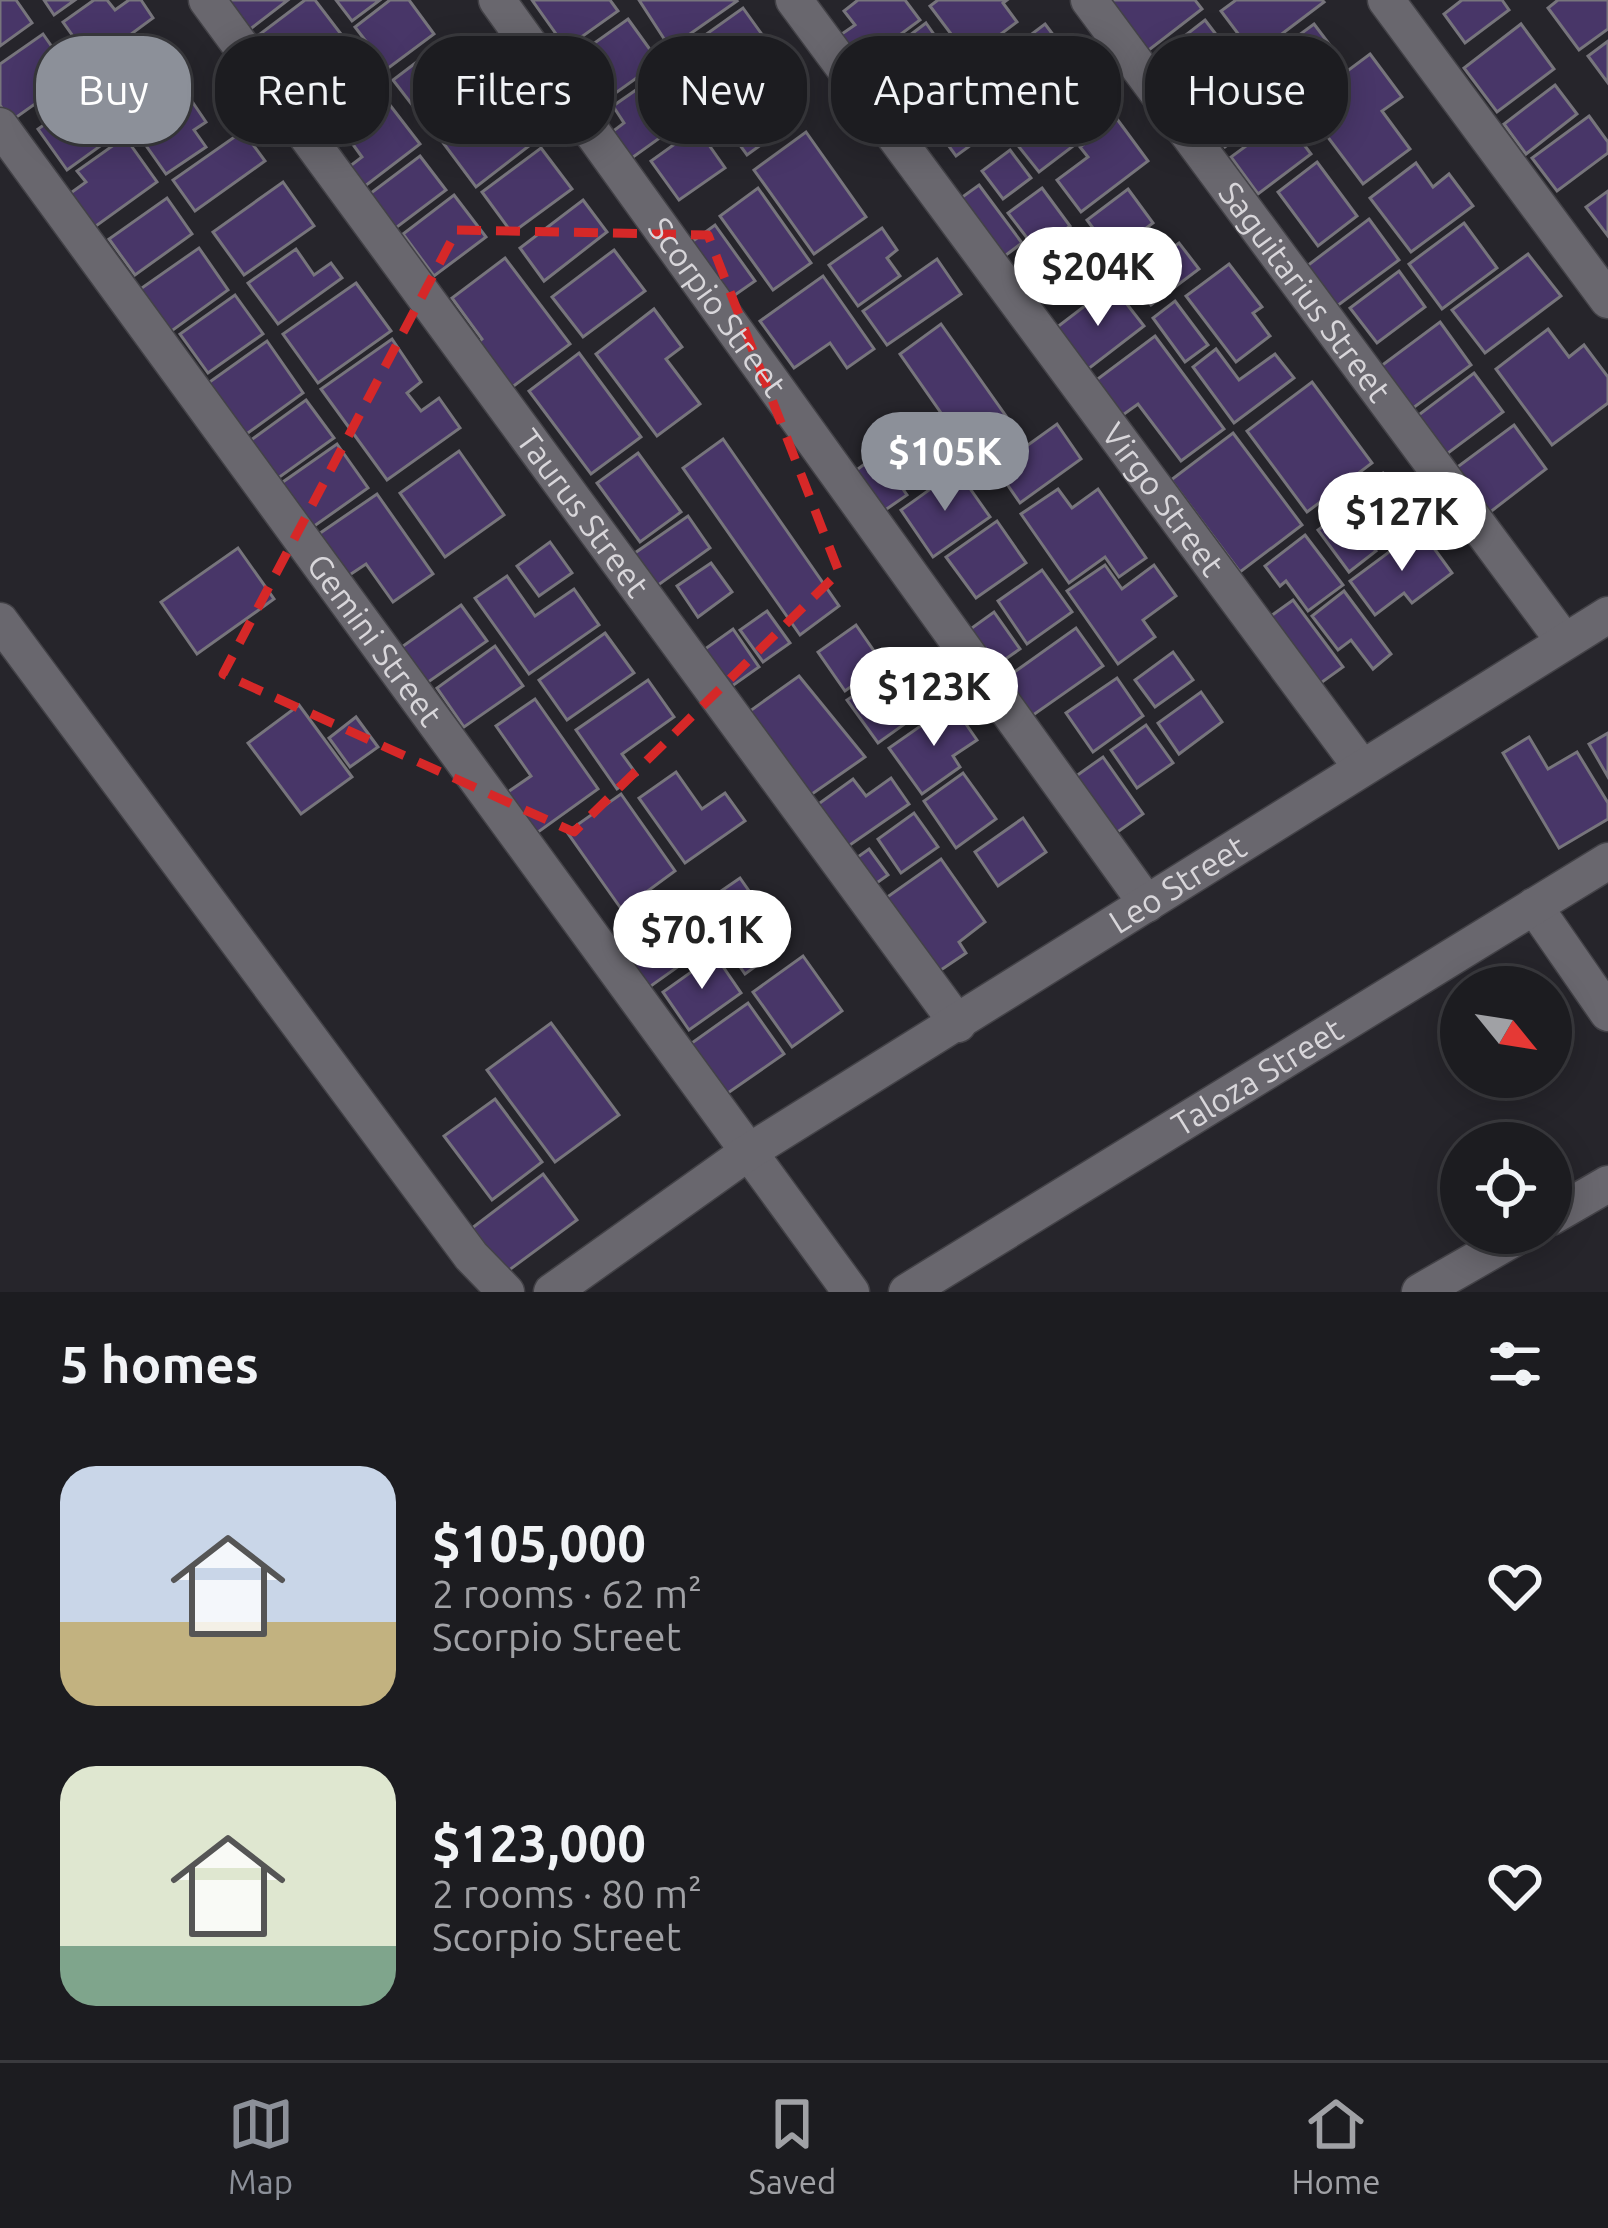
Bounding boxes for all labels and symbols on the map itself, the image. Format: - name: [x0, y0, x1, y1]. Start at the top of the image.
- street label: Saguitarius Street: [1212, 174, 1399, 408]
- street label: Scorpio Street: [642, 210, 795, 403]
- pin: $204K: [1014, 227, 1182, 329]
- pin: $105K: [861, 412, 1029, 514]
- street label: Virgo Street: [1095, 415, 1232, 583]
- street label: Taurus Street: [510, 422, 657, 603]
- pin: $127K: [1318, 472, 1486, 574]
- street label: Gemini Street: [300, 546, 450, 732]
- pin: $123K: [850, 647, 1018, 749]
- street label: Leo Street: [1102, 827, 1252, 940]
- pin: $70.1K: [604, 890, 800, 992]
- north arrow: [1440, 966, 1572, 1098]
- street label: Taloza Street: [1165, 1010, 1349, 1143]

